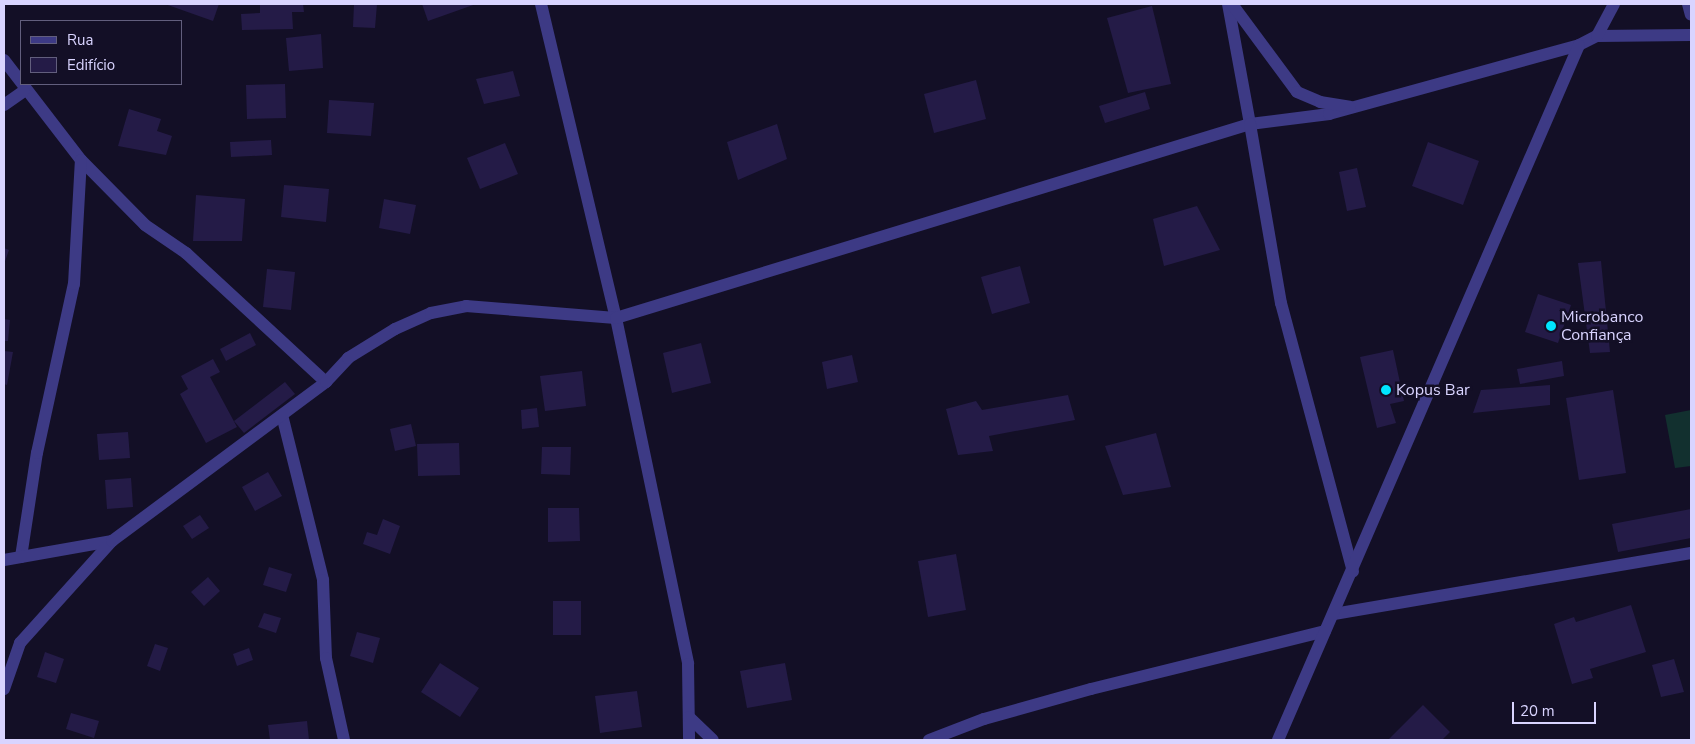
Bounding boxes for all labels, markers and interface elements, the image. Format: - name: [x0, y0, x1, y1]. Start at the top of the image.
- legend: [20, 20, 182, 85]
- text: Rua: [67, 30, 93, 50]
- text: Edifício: [67, 55, 115, 75]
- place label: Microbanco Confiança: [1561, 307, 1643, 345]
- marker: Microbanco Confiança: [1545, 320, 1557, 332]
- place label: Kopus Bar: [1396, 380, 1470, 400]
- marker: Kopus Bar: [1380, 384, 1392, 396]
- scale bar: [1515, 692, 1599, 724]
- text: 20 m: [1520, 701, 1555, 721]

